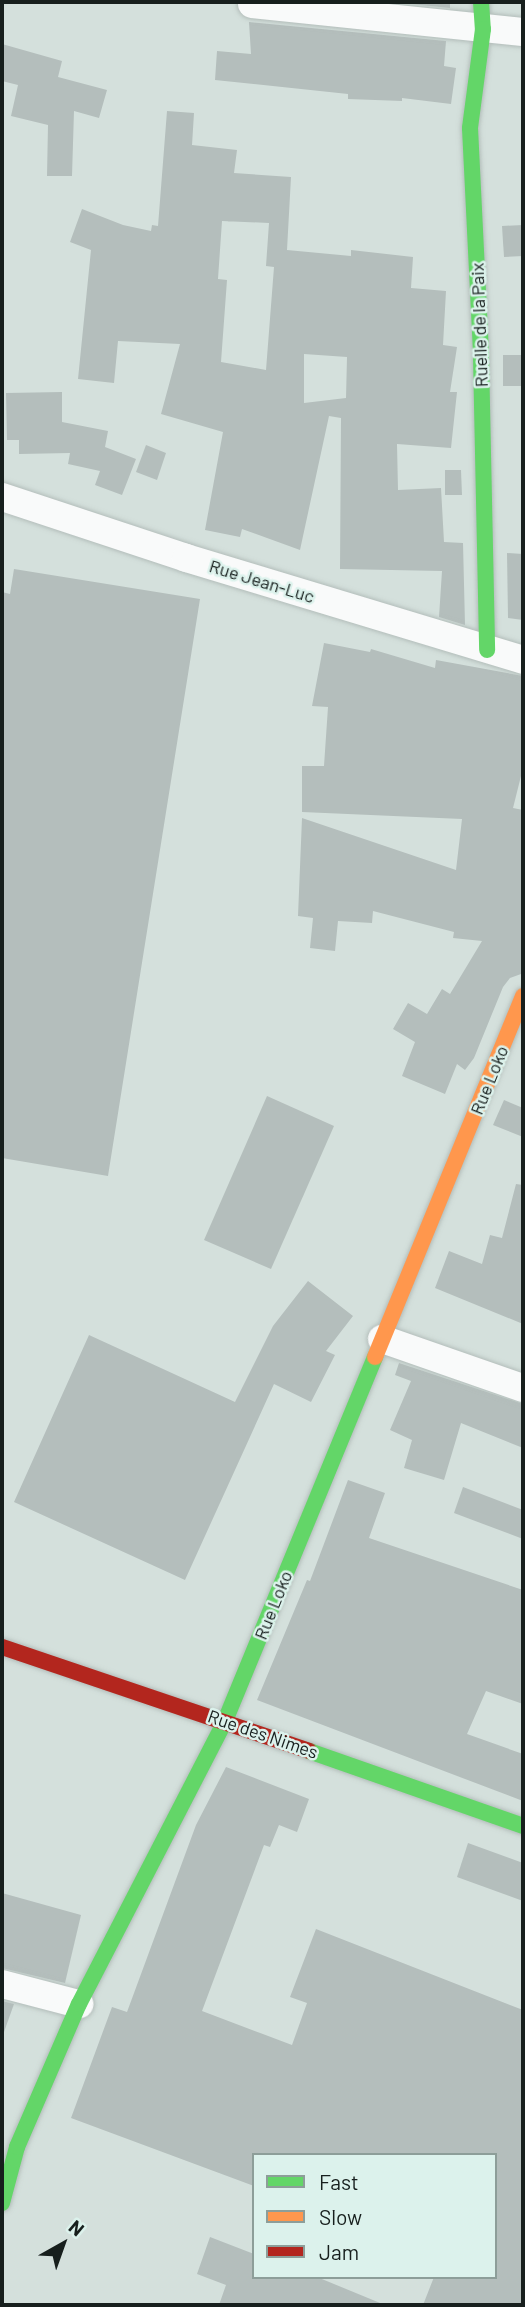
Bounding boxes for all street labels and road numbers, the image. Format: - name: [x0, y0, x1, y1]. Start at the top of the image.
- street label: Ruelle de la Paix: [466, 262, 492, 388]
- street label: Rue Jean-Luc: [207, 555, 317, 607]
- street label: Rue Loko: [465, 1042, 513, 1118]
- street label: Rue Loko: [249, 1567, 297, 1643]
- street label: Rue des Nimes: [205, 1705, 321, 1763]

